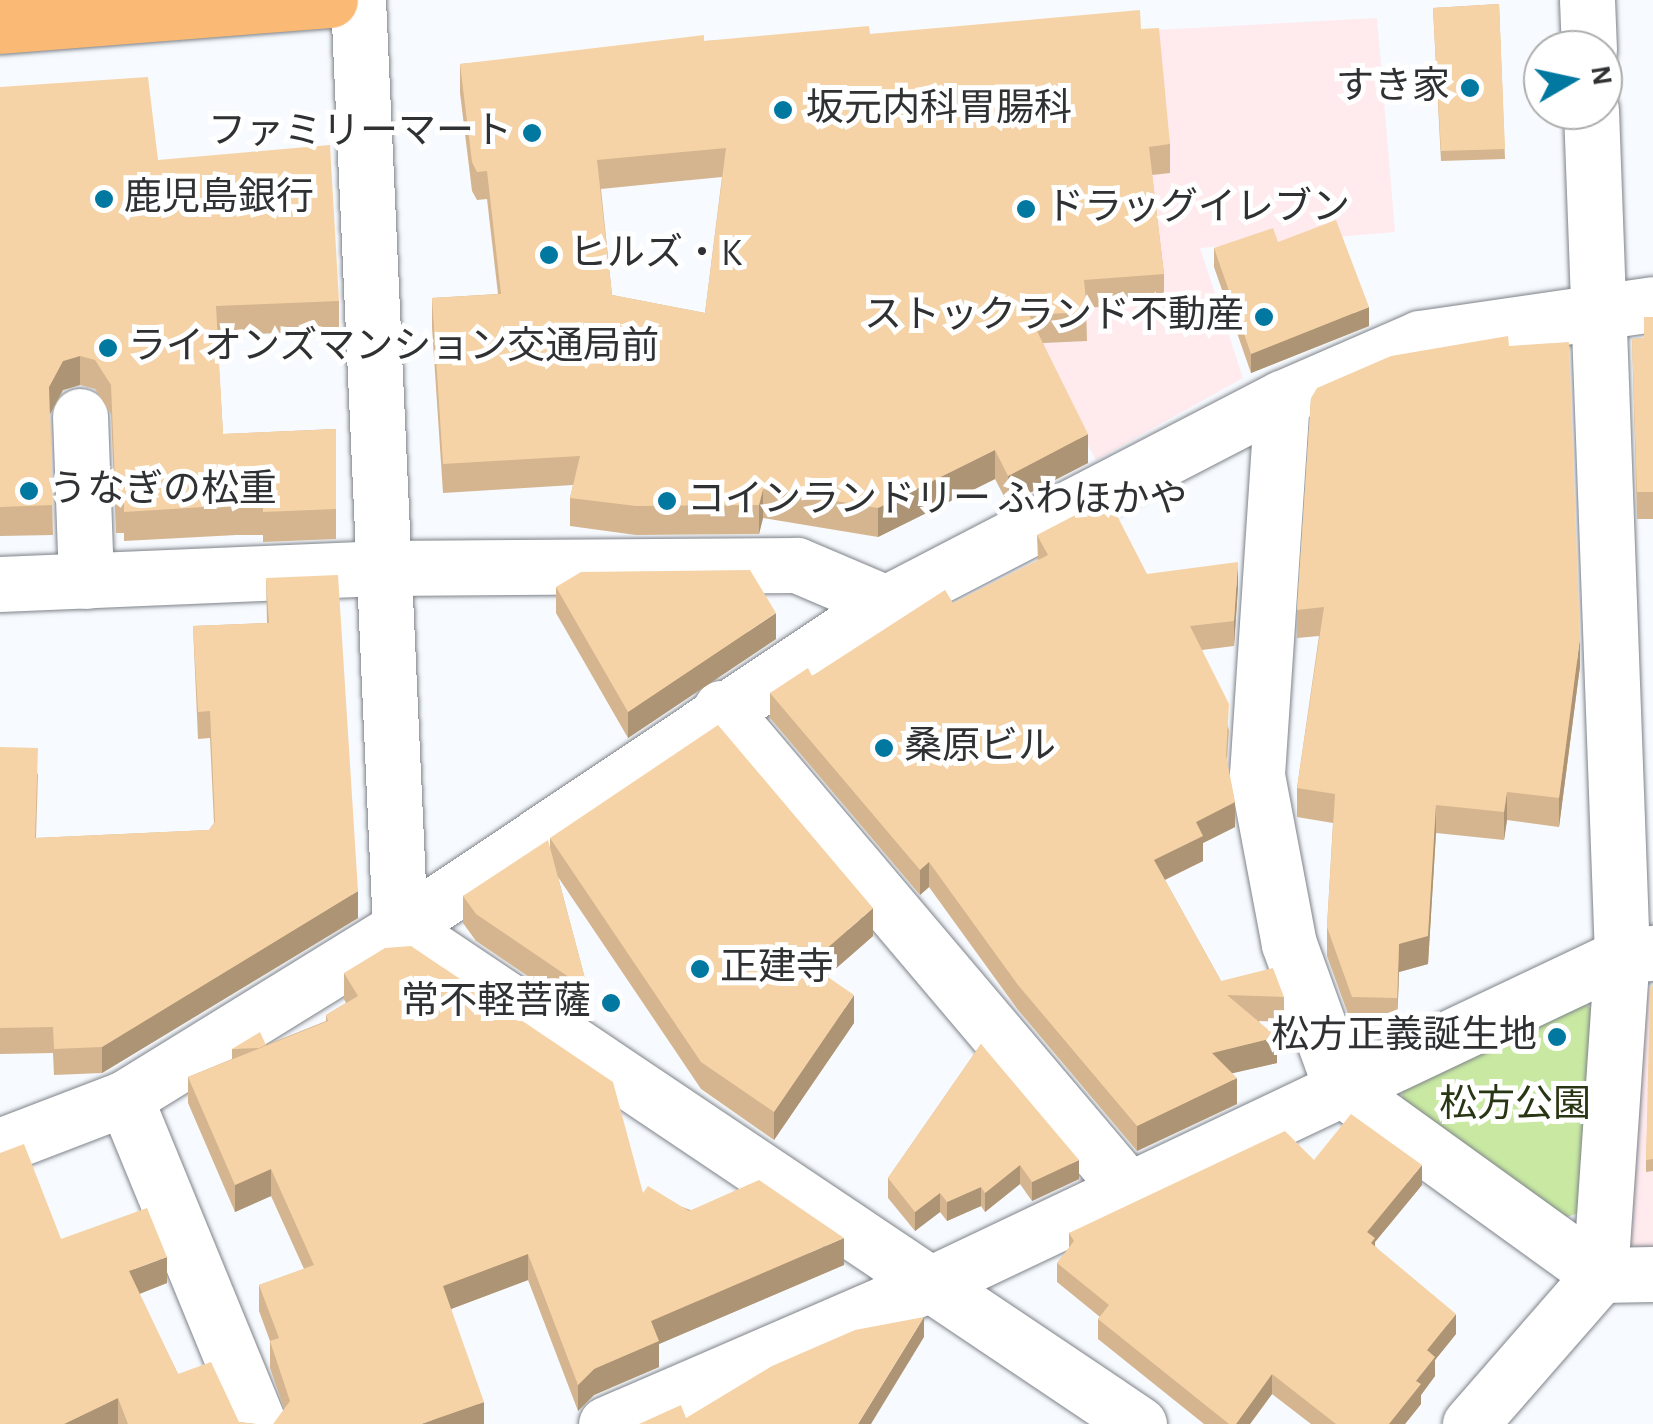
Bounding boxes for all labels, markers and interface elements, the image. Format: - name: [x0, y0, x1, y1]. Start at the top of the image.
- north arrow: [1523, 30, 1623, 130]
- text: N: [1585, 64, 1616, 87]
- place label: すき家: [1336, 65, 1450, 111]
- marker: すき家: [1459, 77, 1481, 99]
- place label: 坂元内科胃腸科: [806, 87, 1072, 133]
- marker: 坂元内科胃腸科: [770, 97, 796, 123]
- place label: ファミリーマート: [208, 110, 512, 156]
- marker: ファミリーマート: [521, 122, 543, 144]
- place label: 鹿児島銀行: [124, 176, 314, 222]
- place label: ドラッグイレブン: [1046, 186, 1350, 232]
- marker: 鹿児島銀行: [93, 188, 115, 210]
- marker: ドラッグイレブン: [1015, 198, 1037, 220]
- place label: ヒルズ・K: [569, 232, 742, 278]
- marker: ヒルズ・K: [538, 244, 560, 266]
- place label: ストックランド不動産: [864, 294, 1244, 340]
- marker: ストックランド不動産: [1253, 306, 1275, 328]
- place label: ライオンズマンション交通局前: [128, 325, 660, 371]
- marker: ライオンズマンション交通局前: [97, 337, 119, 359]
- place label: うなぎの松重: [49, 468, 277, 514]
- place label: コインランドリー ふわほかや: [687, 478, 1187, 524]
- marker: うなぎの松重: [18, 480, 40, 502]
- marker: コインランドリー ふわほかや: [656, 490, 678, 512]
- place label: 桑原ビル: [904, 725, 1056, 771]
- marker: 桑原ビル: [873, 737, 895, 759]
- place label: 正建寺: [720, 946, 834, 992]
- marker: 正建寺: [689, 958, 711, 980]
- place label: 常不軽菩薩: [401, 980, 591, 1026]
- marker: 常不軽菩薩: [600, 992, 622, 1014]
- place label: 松方正義誕生地: [1271, 1014, 1537, 1060]
- marker: 松方正義誕生地: [1546, 1026, 1568, 1048]
- park label: 松方公園: [1439, 1083, 1591, 1129]

